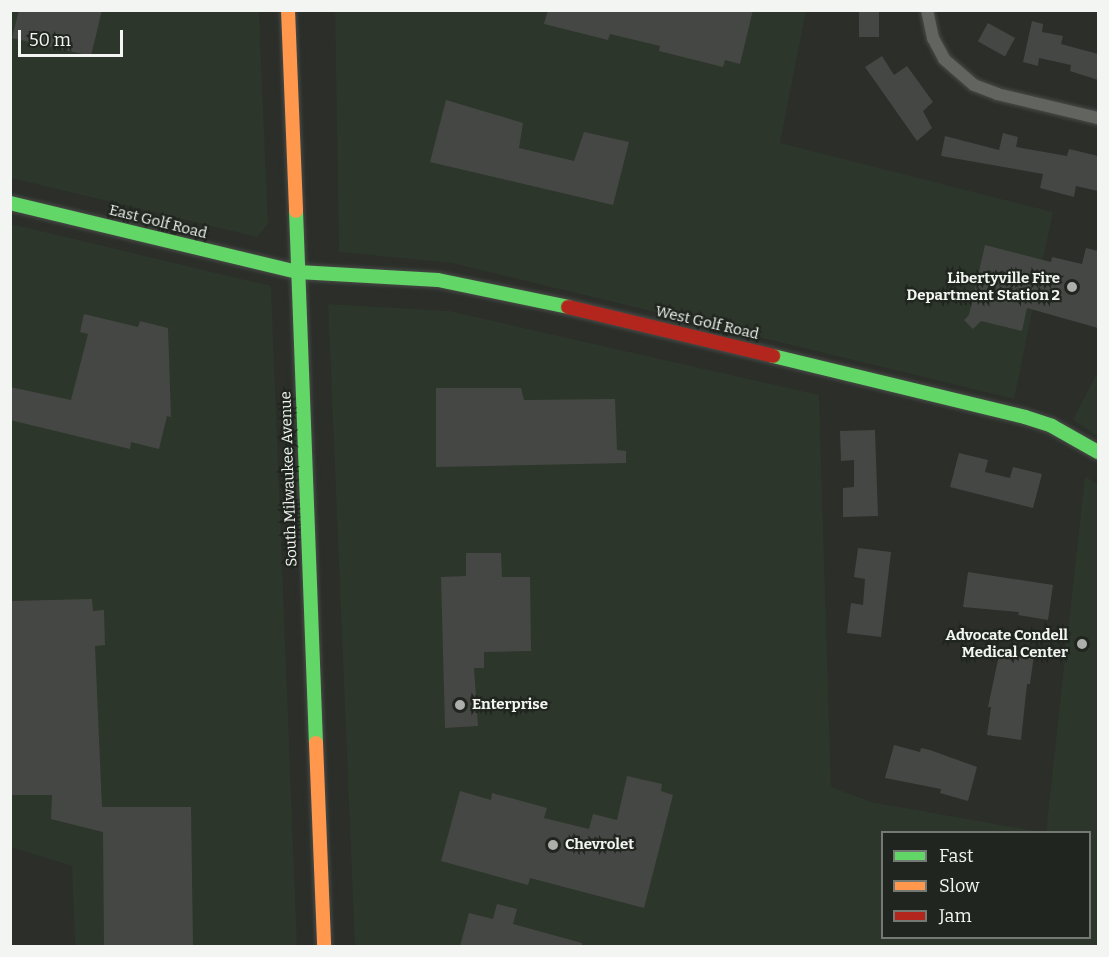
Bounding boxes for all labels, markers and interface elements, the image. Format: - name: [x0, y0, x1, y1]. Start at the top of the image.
- scale bar: [21, 18, 126, 56]
- text: 50 m: [29, 29, 71, 51]
- street label: East Golf Road: [107, 201, 209, 243]
- place label: Libertyville Fire Department Station 2: [907, 269, 1060, 304]
- marker: Libertyville Fire Department Station 2: [1065, 280, 1079, 294]
- street label: West Golf Road: [654, 302, 760, 344]
- street label: South Milwaukee Avenue: [277, 391, 301, 567]
- place label: Advocate Condell Medical Center: [946, 626, 1068, 661]
- marker: Advocate Condell Medical Center: [1073, 635, 1091, 653]
- place label: Enterprise: [472, 696, 548, 714]
- marker: Enterprise: [453, 698, 467, 712]
- legend: [881, 831, 1091, 939]
- place label: Chevrolet: [565, 836, 634, 854]
- marker: Chevrolet: [546, 838, 560, 852]
- text: Fast: [939, 845, 974, 867]
- text: Slow: [939, 875, 979, 897]
- text: Jam: [939, 905, 972, 927]

